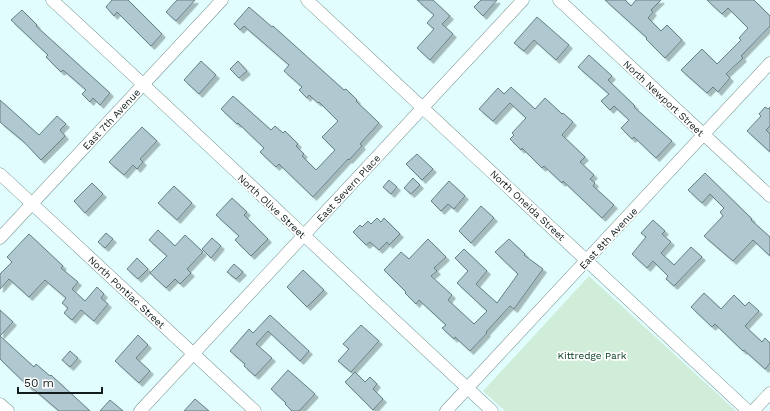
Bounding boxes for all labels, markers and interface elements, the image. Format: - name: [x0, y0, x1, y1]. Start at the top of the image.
- street label: North Newport Street: [621, 58, 707, 139]
- street label: East 7th Avenue: [80, 87, 142, 152]
- street label: East Severn Place: [314, 152, 382, 224]
- street label: North Oneida Street: [488, 168, 568, 243]
- street label: North Olive Street: [236, 172, 308, 241]
- street label: East 8th Avenue: [577, 205, 640, 271]
- street label: North Pontiac Street: [86, 254, 168, 331]
- park label: Kittredge Park: [558, 350, 627, 361]
- scale bar: [18, 369, 102, 395]
- text: 50 m: [24, 376, 54, 390]

